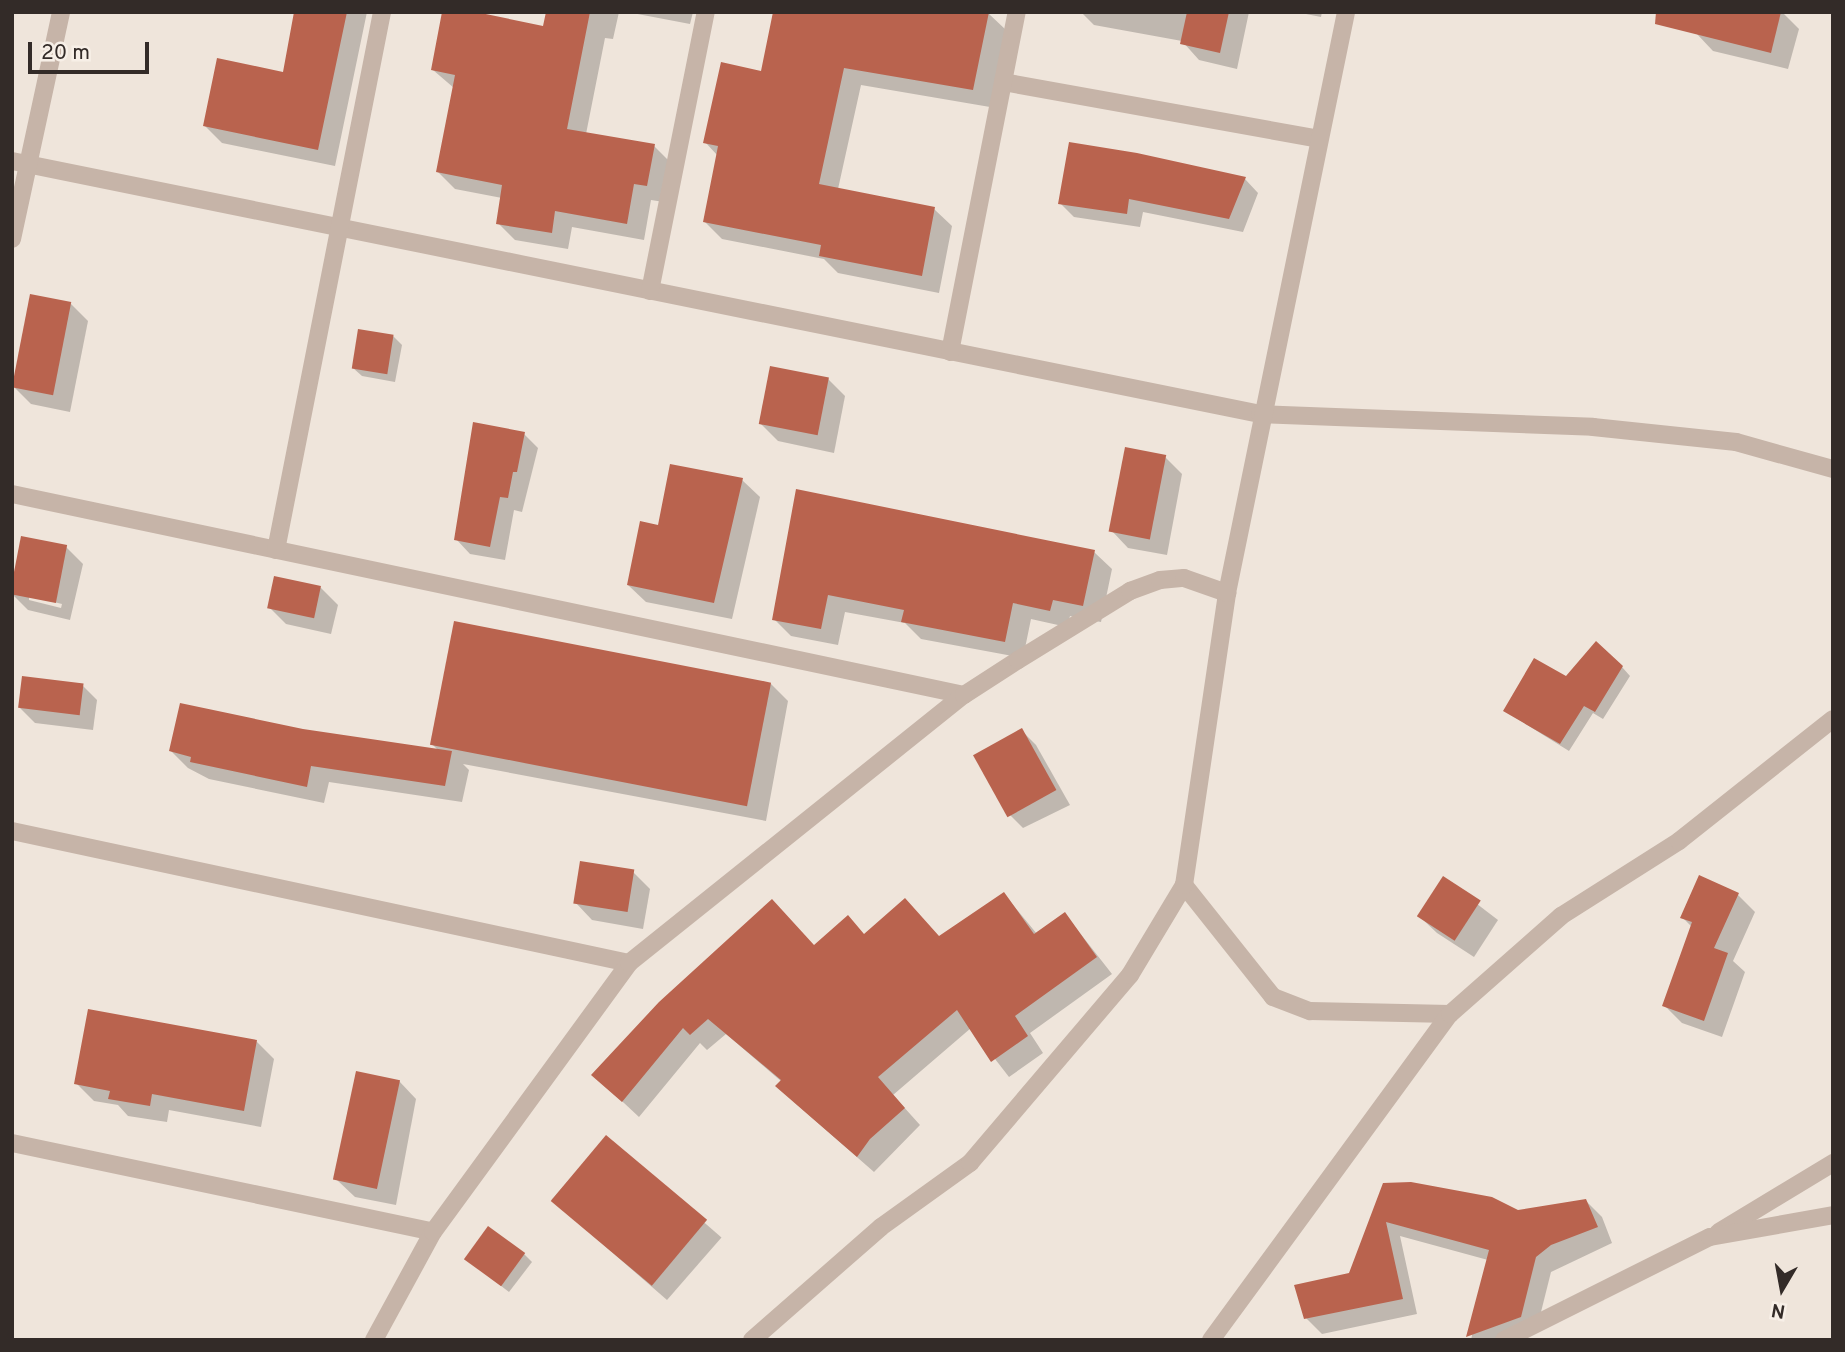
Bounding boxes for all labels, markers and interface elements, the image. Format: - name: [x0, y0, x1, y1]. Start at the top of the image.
- scale bar: [32, 28, 152, 72]
- text: 20 m: [41, 40, 90, 67]
- north arrow: [1747, 1254, 1817, 1324]
- text: N: [1770, 1297, 1787, 1323]

